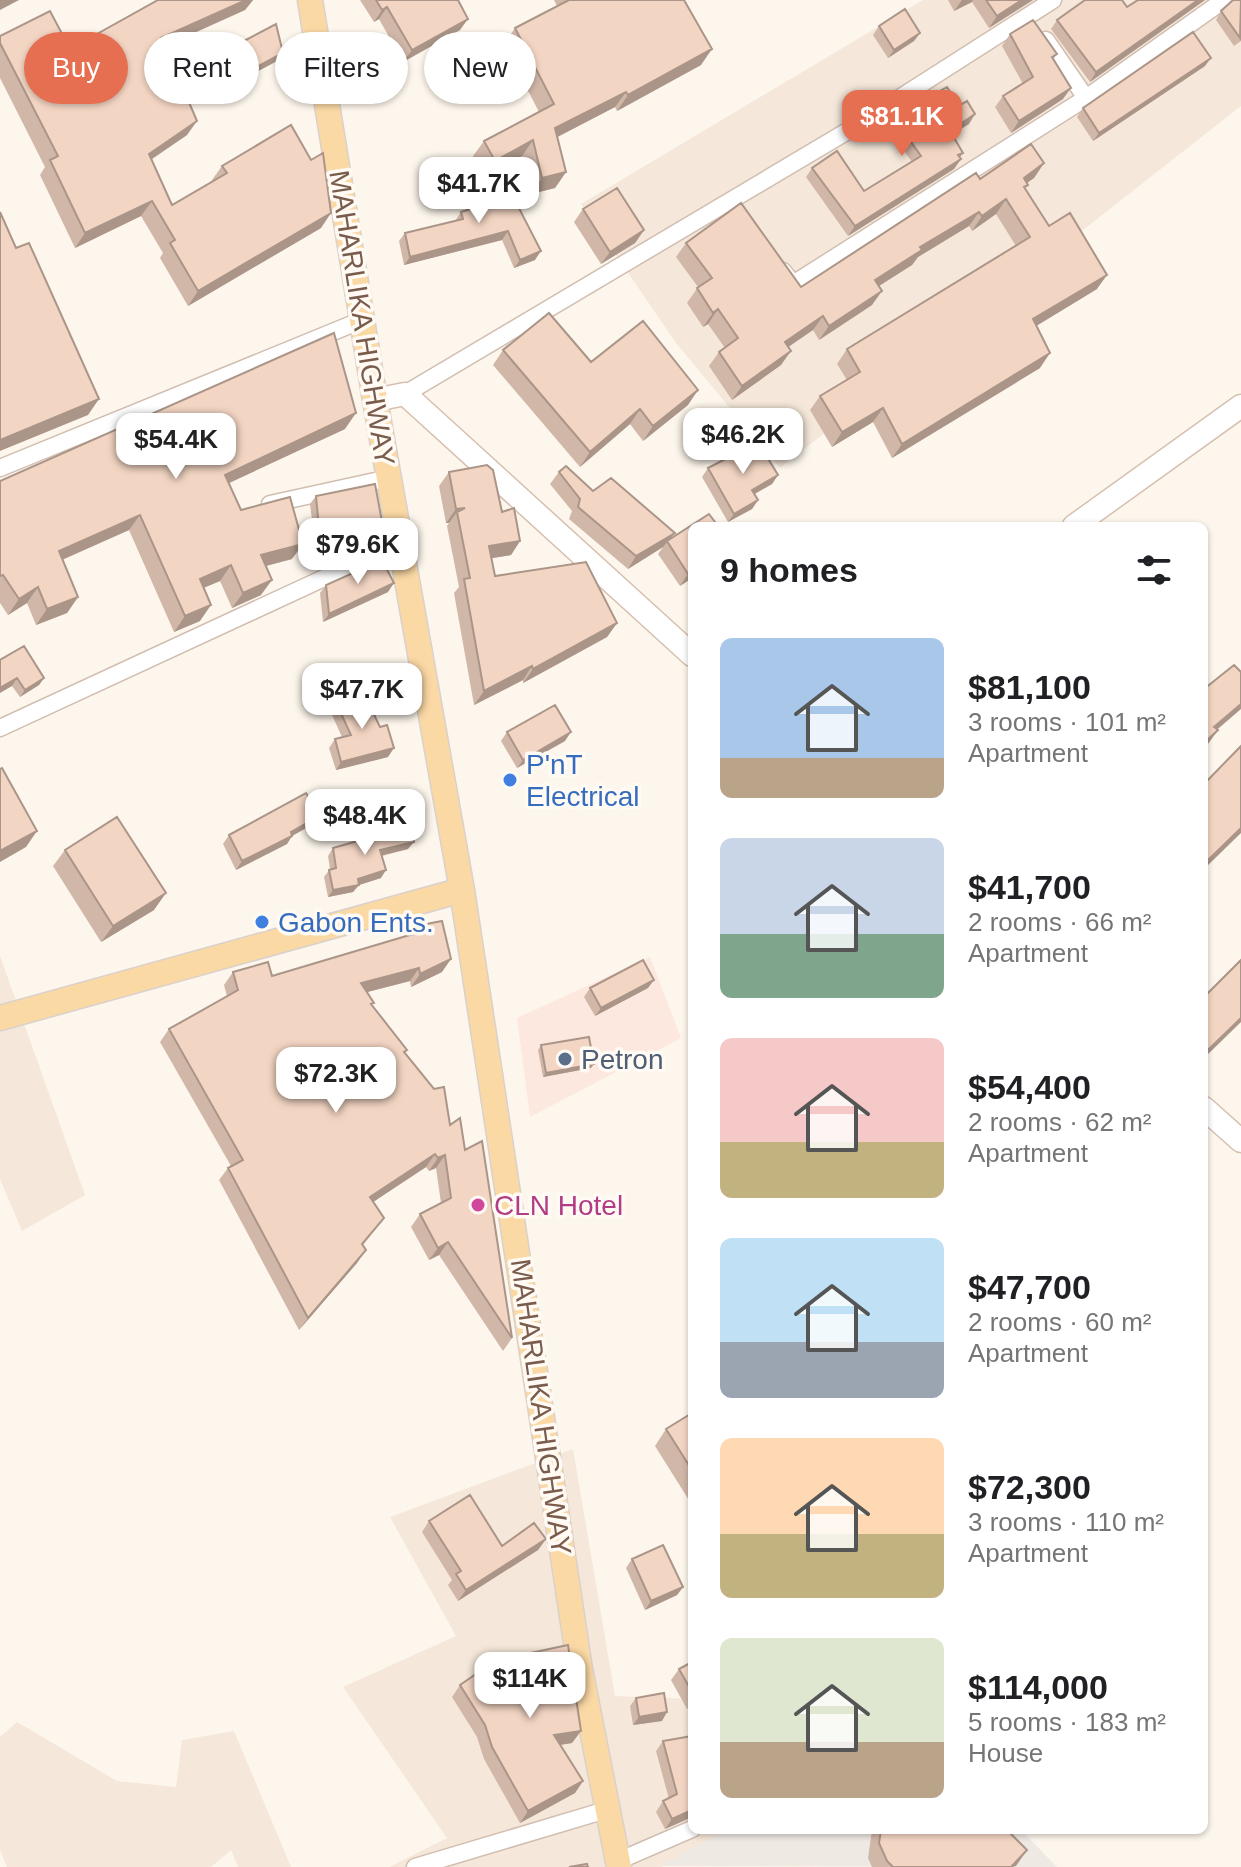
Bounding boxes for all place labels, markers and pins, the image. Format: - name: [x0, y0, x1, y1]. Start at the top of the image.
- pin: $81.1K: [837, 90, 967, 158]
- pin: $41.7K: [414, 157, 544, 225]
- pin: $46.2K: [678, 408, 808, 476]
- pin: $54.4K: [111, 413, 241, 481]
- pin: $79.6K: [293, 518, 423, 586]
- pin: $47.7K: [297, 663, 427, 731]
- place label: P'nT Electrical: [526, 749, 640, 812]
- marker: P'nT Electrical: [501, 771, 519, 789]
- pin: $48.4K: [300, 789, 430, 857]
- place label: Gabon Ents.: [278, 907, 434, 938]
- marker: Gabon Ents.: [253, 913, 271, 931]
- place label: Petron: [581, 1044, 664, 1075]
- pin: $72.3K: [271, 1047, 401, 1115]
- marker: Petron: [556, 1050, 574, 1068]
- place label: CLN Hotel: [494, 1190, 623, 1221]
- marker: CLN Hotel: [469, 1196, 487, 1214]
- pin: $114K: [474, 1652, 586, 1720]

